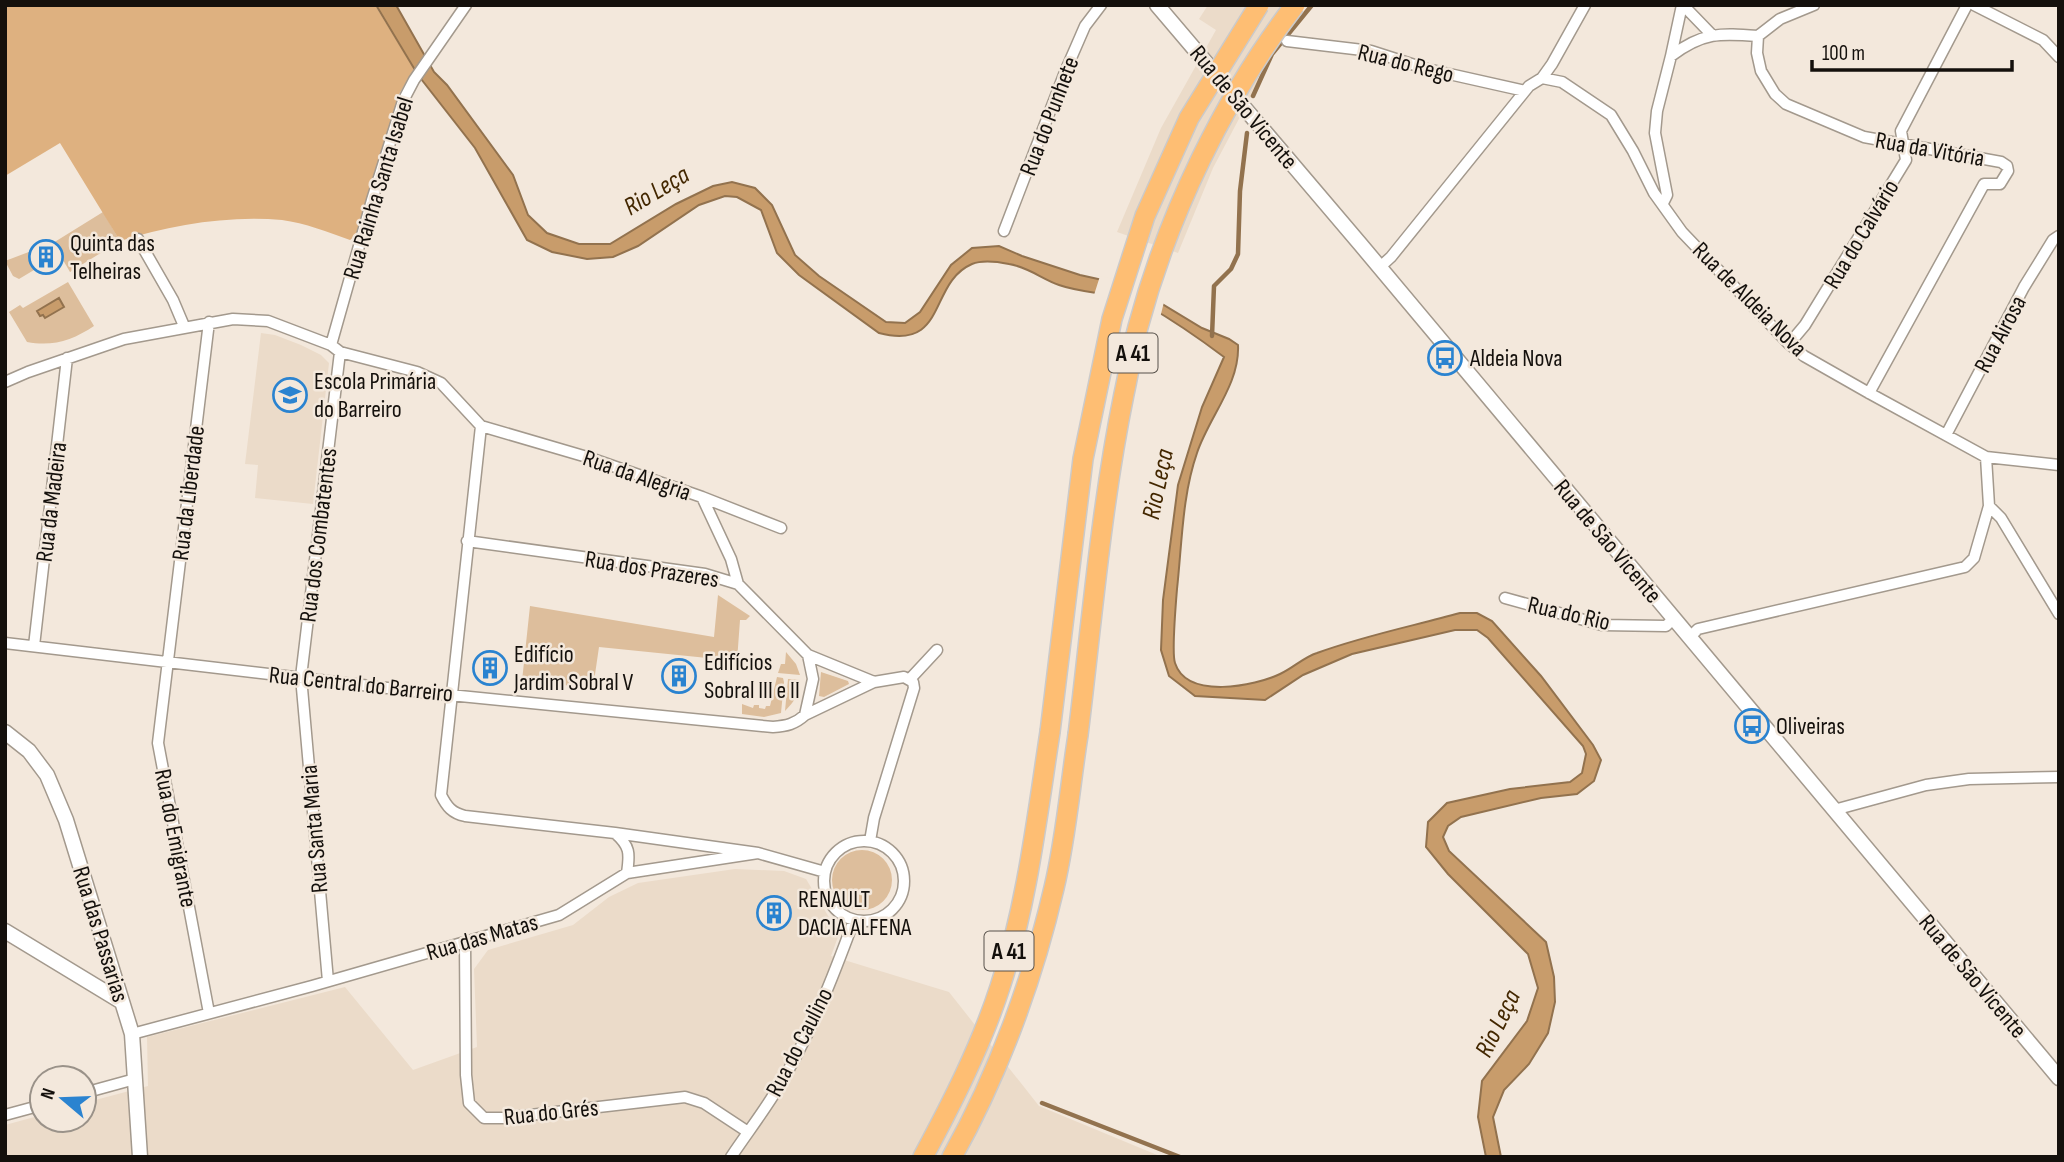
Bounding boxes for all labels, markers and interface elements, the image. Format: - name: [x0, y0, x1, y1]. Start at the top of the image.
- scale bar: [1812, 28, 2011, 72]
- street label: Rua do Rego: [1355, 38, 1457, 89]
- street label: Rua de São Vicente: [1183, 40, 1304, 175]
- text: 100 m: [1822, 41, 1865, 66]
- street label: Rua do Punhete: [1014, 53, 1085, 180]
- street label: Rua Rainha Santa Isabel: [337, 93, 420, 283]
- street label: Rua da Vitória: [1873, 126, 1987, 173]
- water label: Rio Leça: [618, 159, 696, 223]
- street label: Rua do Calvário: [1817, 174, 1905, 294]
- place label: Quinta das Telheiras: [70, 229, 155, 286]
- street label: Rua de Aldeia Nova: [1686, 236, 1813, 363]
- building icon: Quinta das Telheiras: [27, 238, 65, 276]
- street label: Rua Airosa: [1968, 291, 2033, 378]
- road number: A 41: [1108, 334, 1158, 372]
- bus stop icon: Aldeia Nova: [1426, 339, 1464, 377]
- place label: Aldeia Nova: [1469, 344, 1562, 373]
- place label: Escola Primária do Barreiro: [314, 367, 436, 424]
- school or university icon: Escola Primária do Barreiro: [271, 376, 309, 414]
- street label: Rua da Liberdade: [166, 424, 211, 562]
- street label: Rua da Madeira: [30, 440, 73, 564]
- street label: Rua da Alegria: [579, 444, 695, 507]
- street label: Rua dos Combatentes: [293, 446, 344, 624]
- water label: Rio Leça: [1136, 446, 1181, 522]
- street label: Rua de São Vicente: [1547, 474, 1668, 609]
- street label: Rua dos Prazeres: [583, 545, 721, 594]
- street label: Rua do Rio: [1525, 590, 1613, 637]
- place label: Edifício Jardim Sobral V: [513, 640, 634, 697]
- place label: Edifícios Sobral III e II: [704, 648, 800, 705]
- building icon: Edifício Jardim Sobral V: [471, 649, 509, 687]
- building icon: Edifícios Sobral III e II: [660, 657, 698, 695]
- street label: Rua Central do Barreiro: [268, 660, 454, 709]
- bus stop icon: Oliveiras: [1733, 707, 1771, 745]
- place label: Oliveiras: [1776, 712, 1845, 741]
- street label: Rua Santa Maria: [294, 764, 335, 894]
- street label: Rua do Emigrante: [148, 766, 203, 910]
- street label: Rua das Passarias: [66, 863, 135, 1005]
- place label: RENAULT DACIA ALFENA: [798, 885, 912, 942]
- building icon: RENAULT DACIA ALFENA: [755, 894, 793, 932]
- street label: Rua das Matas: [423, 908, 541, 967]
- street label: Rua de São Vicente: [1912, 909, 2033, 1044]
- road number: A 41: [984, 932, 1034, 970]
- street label: Rua do Caulino: [760, 983, 839, 1101]
- water label: Rio Leça: [1469, 984, 1528, 1062]
- north arrow: [28, 1064, 98, 1134]
- text: N: [36, 1085, 61, 1102]
- street label: Rua do Grés: [502, 1093, 600, 1132]

